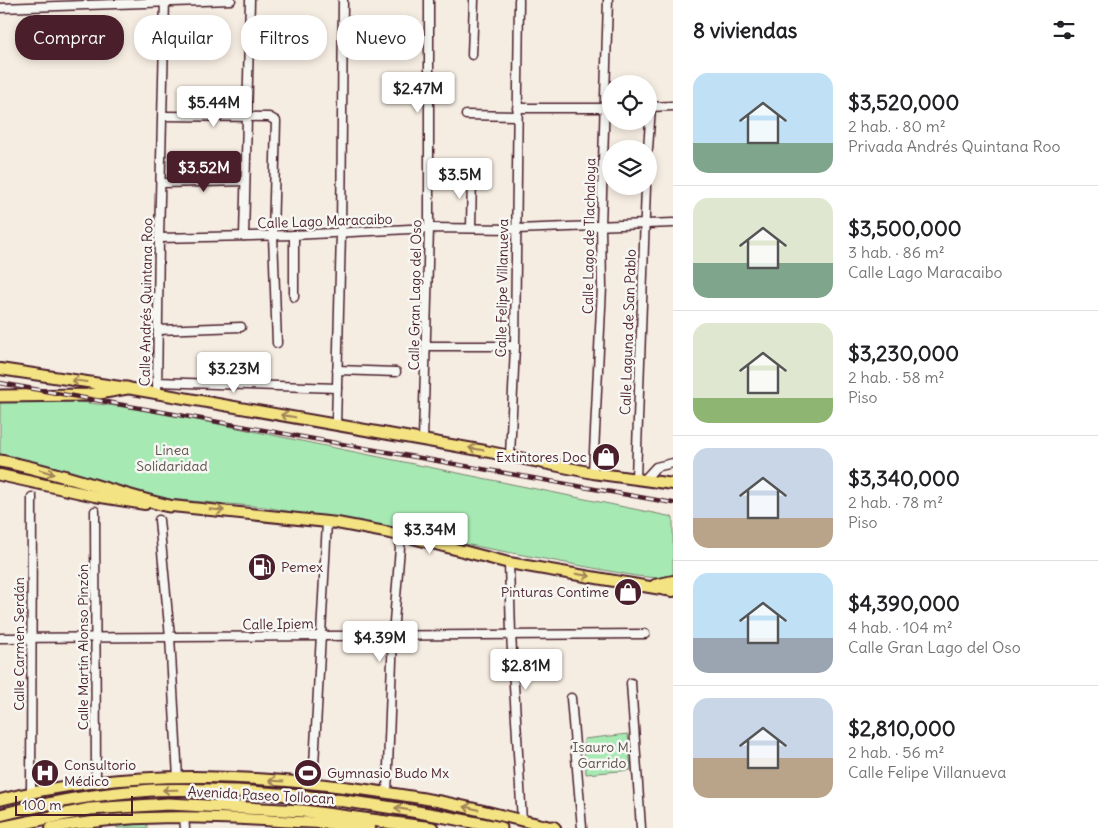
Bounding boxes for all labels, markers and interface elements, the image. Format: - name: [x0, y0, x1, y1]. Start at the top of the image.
- chip: Comprar: [15, 15, 124, 60]
- chip: Alquilar: [134, 15, 231, 60]
- chip: Filtros: [241, 15, 327, 60]
- chip: Nuevo: [337, 15, 424, 60]
- icon: filters: [1050, 16, 1078, 44]
- text: 8 viviendas: [693, 17, 797, 44]
- pin: $2.47M: [377, 72, 459, 114]
- map controls: [602, 75, 657, 195]
- button: locate: [602, 75, 657, 130]
- text: $2.47M: [393, 78, 443, 98]
- pin: $5.44M: [173, 86, 255, 128]
- text: $3,520,000: [848, 89, 959, 116]
- text: $5.44M: [188, 92, 240, 112]
- icon: home: [733, 93, 793, 153]
- text: 2 hab. · 80 m²: [848, 116, 946, 136]
- text: Privada Andrés Quintana Roo: [848, 136, 1060, 156]
- button: layers: [602, 140, 657, 195]
- pin: $3.52M: [163, 150, 245, 193]
- text: $3.52M: [178, 157, 230, 177]
- pin: $3.5M: [425, 158, 495, 200]
- street label: Calle Lago de Tlachaloya: [579, 158, 599, 314]
- text: $3.5M: [438, 164, 482, 184]
- street label: Calle Lago Maracaibo: [257, 210, 393, 232]
- text: $3,500,000: [848, 215, 962, 242]
- street label: Calle Andrés Quintana Roo: [136, 217, 156, 386]
- icon: home: [733, 218, 793, 278]
- street label: Calle Gran Lago del Oso: [405, 219, 425, 371]
- street label: Calle Felipe Villanueva: [492, 219, 512, 357]
- text: 3 hab. · 86 m²: [848, 242, 945, 262]
- street label: Calle Laguna de San Pablo: [616, 249, 640, 415]
- text: Calle Lago Maracaibo: [848, 262, 1003, 282]
- text: $3,230,000: [848, 340, 959, 367]
- icon: home: [733, 343, 793, 403]
- pin: $3.23M: [193, 352, 275, 394]
- text: $3.23M: [208, 358, 260, 378]
- text: 2 hab. · 58 m²: [848, 367, 945, 387]
- one-way arrow: [71, 376, 87, 386]
- text: Piso: [848, 387, 877, 407]
- one-way arrow: [280, 411, 296, 421]
- park label: Linea Solidaridad: [136, 441, 208, 475]
- shop icon: Extintores Doc: [591, 442, 621, 472]
- one-way arrow: [468, 443, 484, 453]
- place label: Extintores Doc: [496, 448, 587, 466]
- text: $3,340,000: [848, 465, 960, 492]
- one-way arrow: [39, 467, 55, 477]
- icon: home: [733, 468, 793, 528]
- text: 2 hab. · 78 m²: [848, 492, 943, 512]
- one-way arrow: [209, 505, 225, 515]
- pin: $3.34M: [389, 512, 471, 555]
- text: Piso: [848, 512, 877, 532]
- text: $3.34M: [404, 519, 456, 539]
- fuel station icon: Pemex: [247, 552, 277, 582]
- place label: Pemex: [281, 558, 323, 576]
- street label: Calle Martín Alonso Pinzón: [74, 564, 92, 730]
- one-way arrow: [575, 571, 591, 581]
- street label: Calle Carmen Serdán: [10, 577, 28, 711]
- shop icon: Pinturas Contime: [613, 577, 643, 607]
- place label: Pinturas Contime: [501, 583, 609, 601]
- text: $4,390,000: [848, 590, 960, 617]
- icon: home: [733, 593, 793, 653]
- street label: Calle Ipiem: [242, 614, 314, 634]
- text: 4 hab. · 104 m²: [848, 617, 953, 637]
- pin: $4.39M: [339, 620, 421, 663]
- text: $4.39M: [354, 627, 406, 647]
- text: Calle Gran Lago del Oso: [848, 637, 1021, 657]
- pin: $2.81M: [485, 648, 567, 691]
- text: $2.81M: [501, 655, 551, 675]
- text: $2,810,000: [848, 715, 956, 742]
- icon: home: [733, 718, 793, 778]
- park label: Isauro M. Garrido: [572, 738, 632, 772]
- text: 2 hab. · 56 m²: [848, 742, 945, 762]
- place label: Consultorio Médico: [64, 756, 136, 790]
- hospital icon: Consultorio Médico: [30, 758, 60, 788]
- sports icon: Gymnasio Budo Mx: [293, 758, 323, 788]
- text: Calle Felipe Villanueva: [848, 762, 1006, 782]
- place label: Gymnasio Budo Mx: [327, 764, 449, 782]
- one-way arrow: [268, 777, 284, 786]
- street label: Avenida Paseo Tollocan: [187, 782, 335, 808]
- one-way arrow: [163, 785, 179, 795]
- scale bar: [15, 793, 132, 816]
- text: 100 m: [22, 796, 62, 814]
- one-way arrow: [394, 803, 410, 813]
- one-way arrow: [464, 803, 480, 812]

